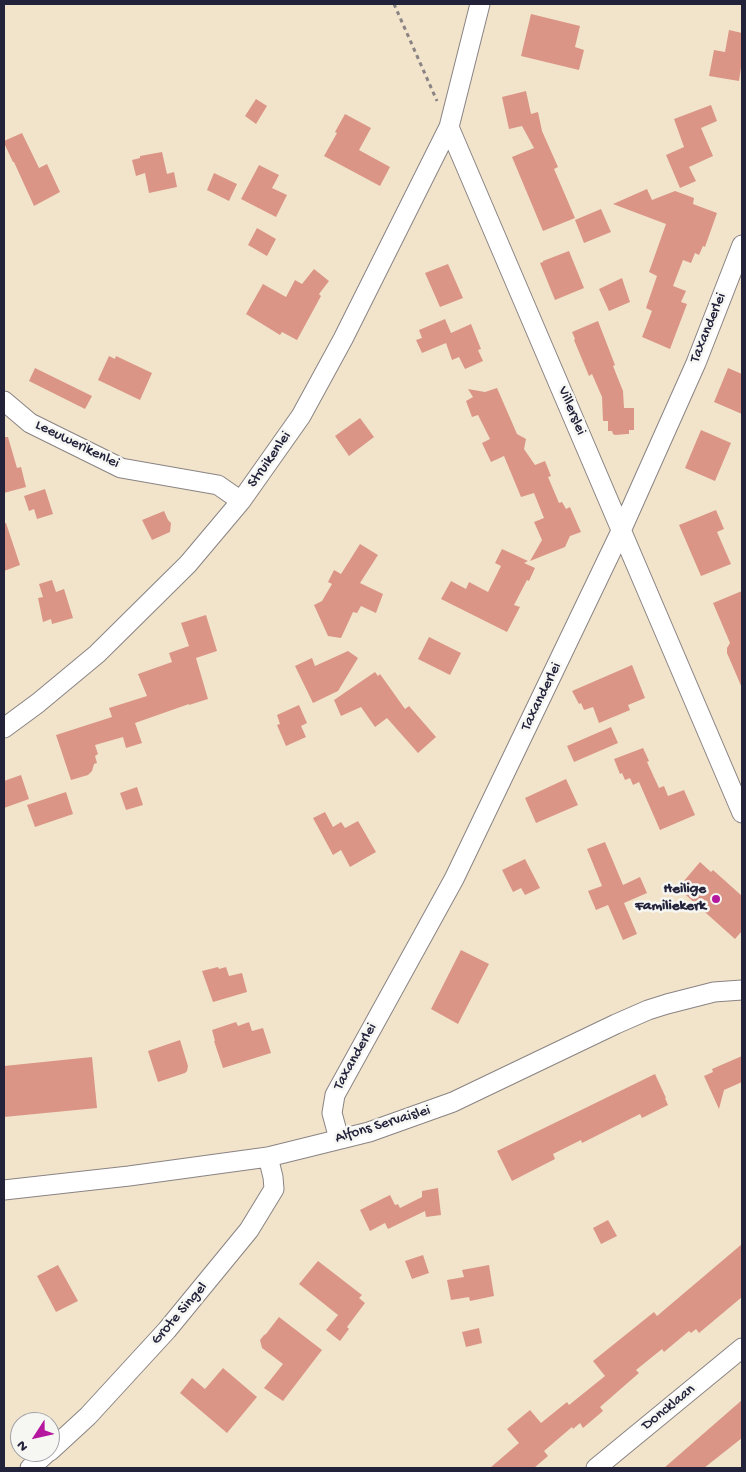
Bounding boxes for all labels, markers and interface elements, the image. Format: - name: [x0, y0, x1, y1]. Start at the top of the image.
- street label: Taxanderlei: [687, 291, 731, 365]
- street label: Villerslei: [553, 384, 589, 438]
- street label: Leeuwerikenlei: [32, 417, 122, 473]
- street label: Struikenlei: [244, 428, 296, 492]
- street label: Taxanderlei: [518, 660, 566, 734]
- place label: Heilige Familiekerk: [635, 881, 706, 916]
- marker: Heilige Familiekerk: [710, 893, 722, 905]
- street label: Taxanderlei: [330, 1020, 382, 1094]
- street label: Alfons Servaislei: [333, 1102, 433, 1148]
- street label: Grote Singel: [148, 1279, 212, 1349]
- street label: Doncklaan: [639, 1381, 699, 1435]
- north arrow: [10, 1412, 60, 1462]
- text: N: [14, 1437, 33, 1454]

